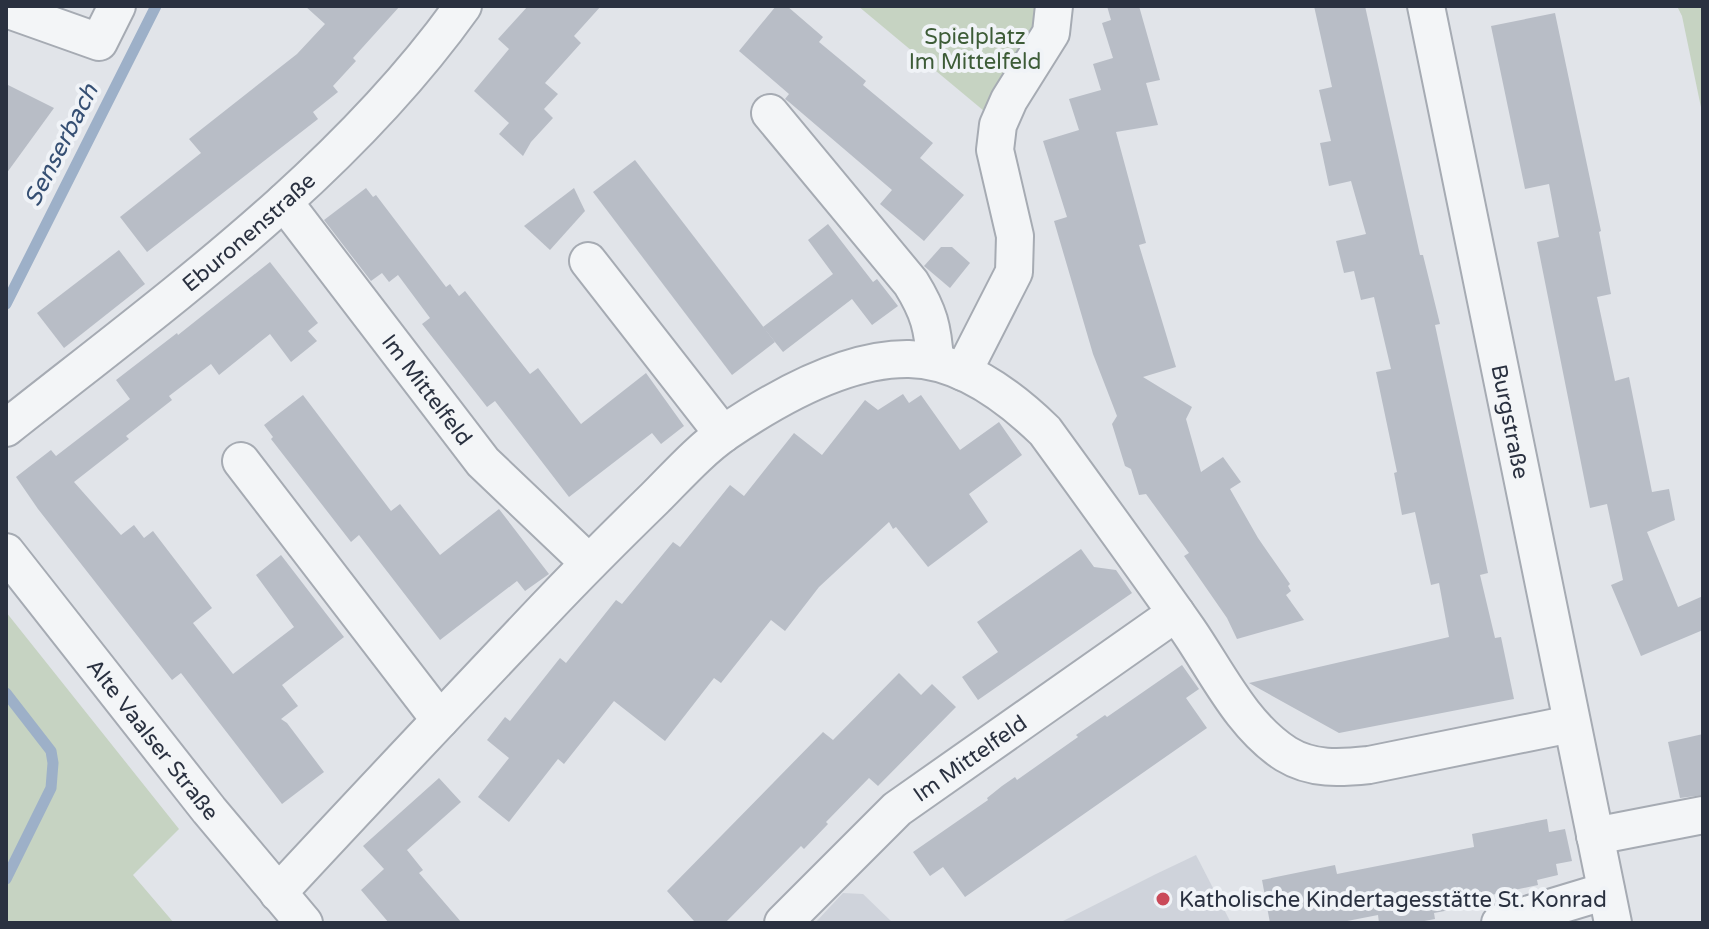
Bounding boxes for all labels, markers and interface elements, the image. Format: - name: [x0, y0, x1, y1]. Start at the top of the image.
- park label: Spielplatz Im Mittelfeld: [909, 24, 1041, 75]
- water label: Senserbach: [18, 78, 105, 211]
- street label: Eburonenstraße: [177, 168, 321, 297]
- street label: Im Mittelfeld: [376, 329, 477, 451]
- street label: Burgstraße: [1485, 362, 1534, 481]
- street label: Alte Vaalser Straße: [81, 654, 224, 826]
- street label: Im Mittelfeld: [908, 710, 1032, 808]
- place label: Katholische Kindertagesstätte St. Konrad: [1179, 887, 1607, 913]
- marker: Katholische Kindertagesstätte St. Konrad: [1154, 890, 1172, 908]

